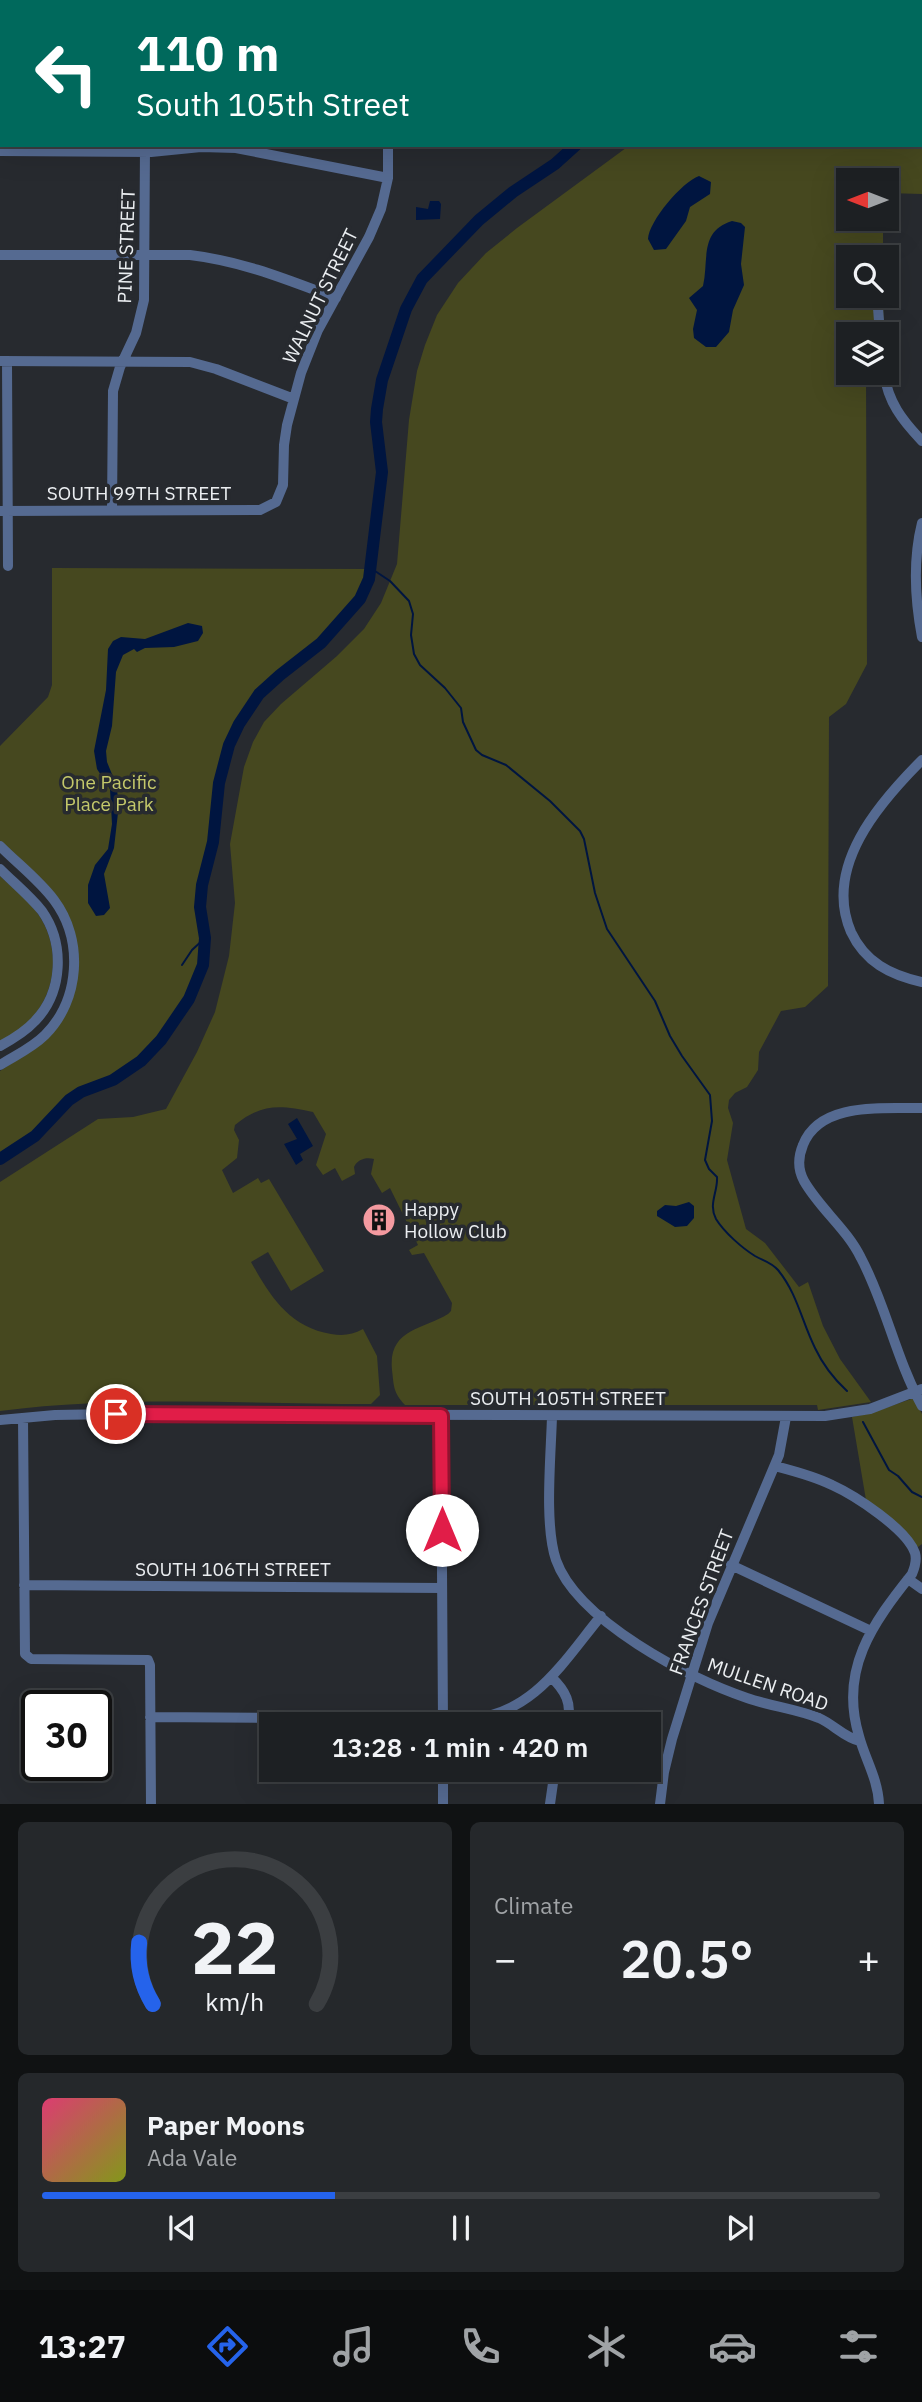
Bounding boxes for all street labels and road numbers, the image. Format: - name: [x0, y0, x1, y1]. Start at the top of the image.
- street label: PINE STREET: [112, 188, 140, 304]
- street label: WALNUT STREET: [277, 225, 363, 367]
- street label: SOUTH 99TH STREET: [47, 481, 231, 505]
- street label: SOUTH 105TH STREET: [470, 1386, 666, 1410]
- street label: FRANCES STREET: [663, 1526, 739, 1678]
- street label: SOUTH 106TH STREET: [135, 1557, 331, 1581]
- street label: MULLEN ROAD: [704, 1652, 832, 1716]

